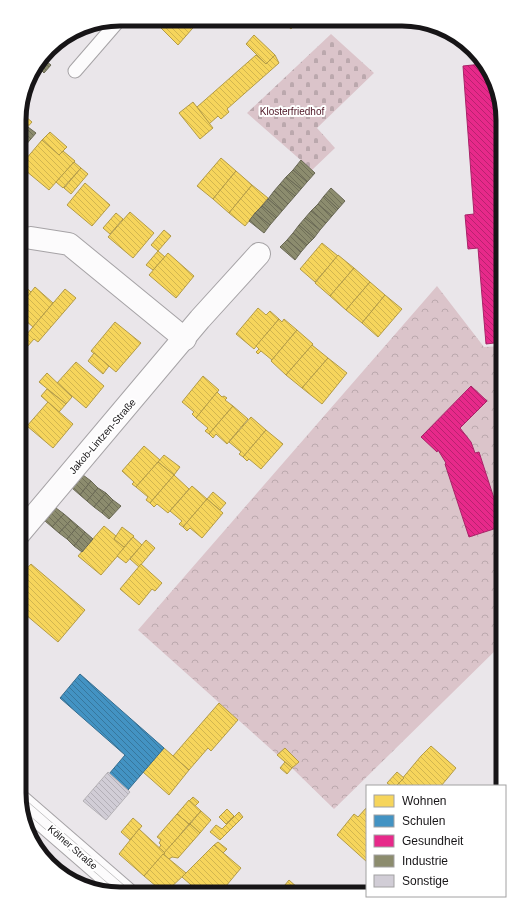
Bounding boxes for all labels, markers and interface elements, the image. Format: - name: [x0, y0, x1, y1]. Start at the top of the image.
- park label: Klosterfriedhof: [260, 106, 324, 117]
- street label: Jakob-Lintzen-Straße: [67, 396, 138, 476]
- legend: [366, 785, 506, 897]
- text: Wohnen: [402, 794, 446, 808]
- text: Schulen: [402, 814, 445, 828]
- street label: Kölner Straße: [46, 823, 100, 872]
- text: Gesundheit: [402, 834, 464, 848]
- text: Industrie: [402, 854, 448, 868]
- text: Sonstige: [402, 874, 449, 888]

